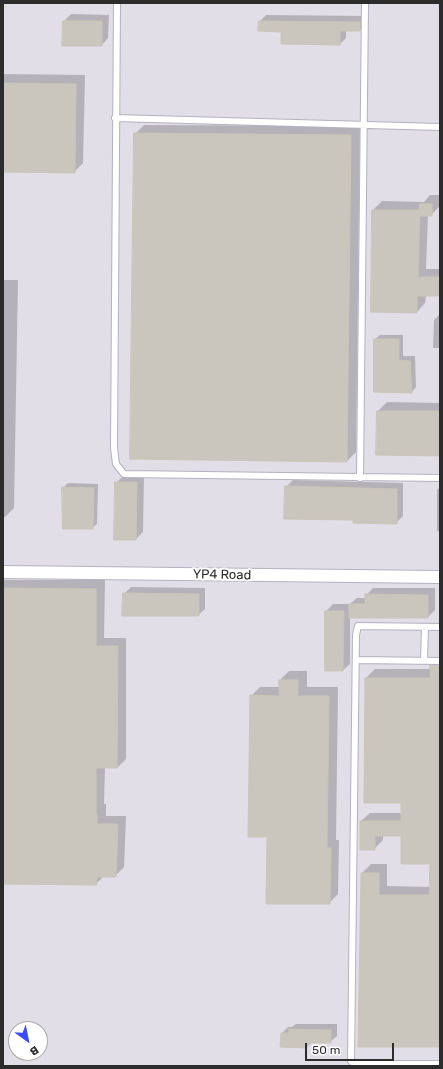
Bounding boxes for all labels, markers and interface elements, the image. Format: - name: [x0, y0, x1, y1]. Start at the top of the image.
- street label: YP4 Road: [193, 567, 251, 583]
- north arrow: [8, 1021, 48, 1061]
- scale bar: [307, 1035, 396, 1061]
- text: B: [27, 1043, 41, 1058]
- text: 50 m: [312, 1043, 340, 1057]

